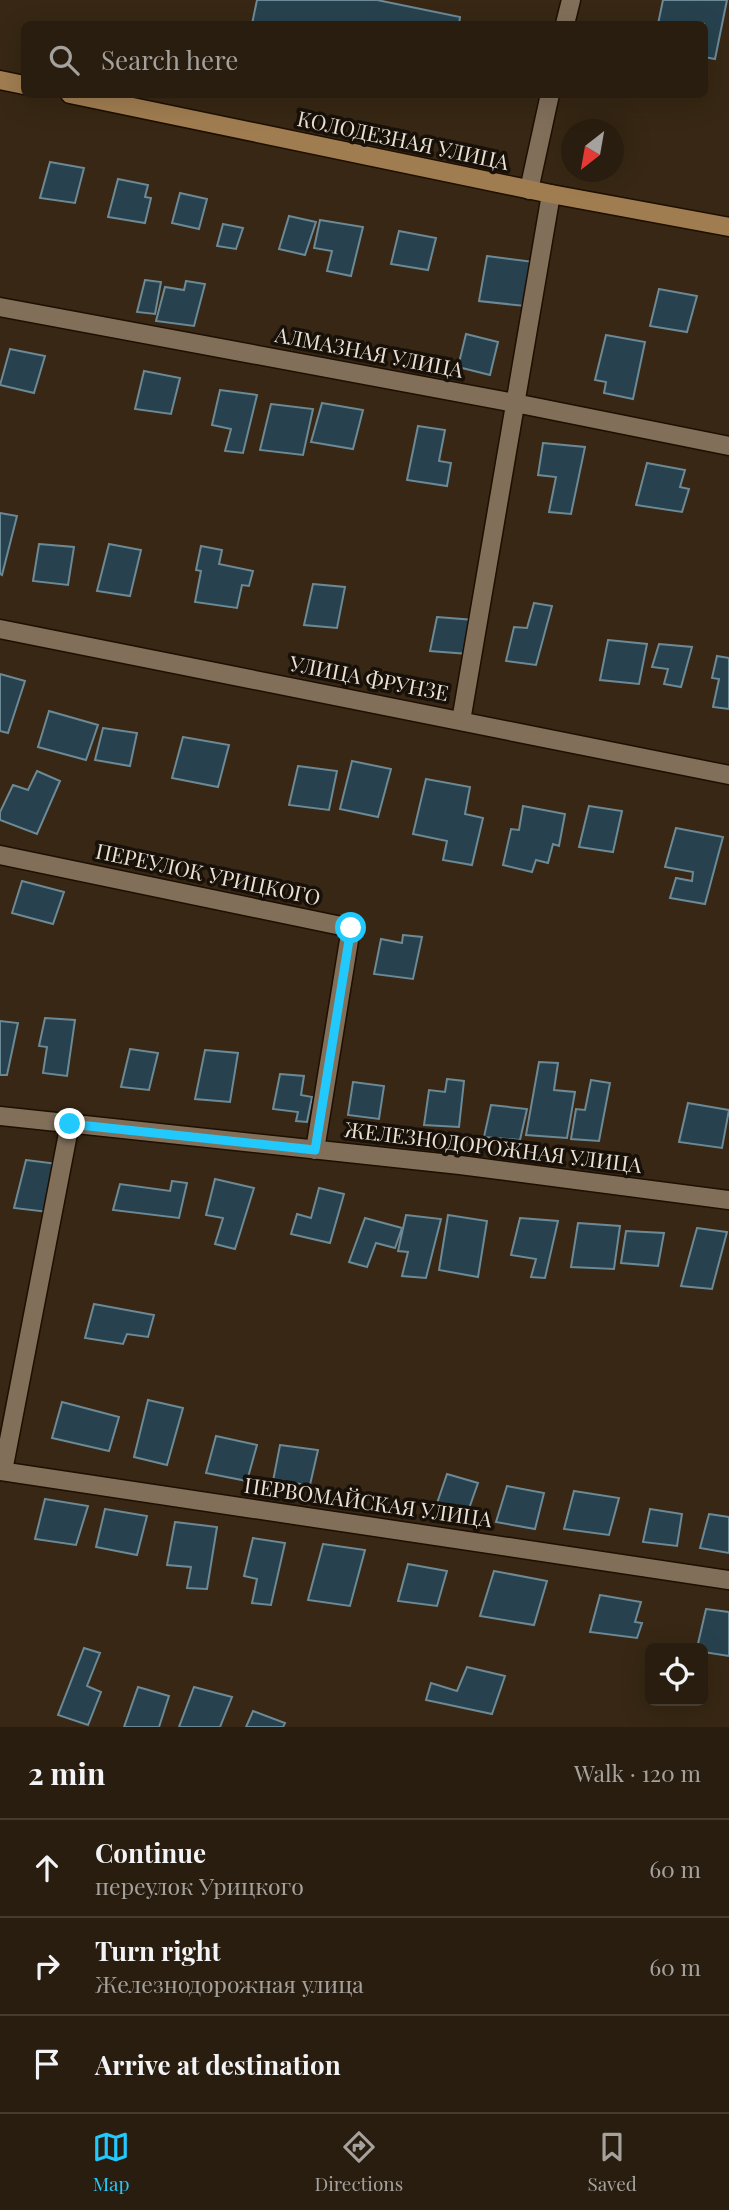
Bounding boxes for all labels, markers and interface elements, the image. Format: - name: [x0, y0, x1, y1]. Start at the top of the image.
- search box: [21, 21, 708, 98]
- icon: search: [45, 41, 83, 79]
- text: Search here: [101, 42, 238, 77]
- street label: КОЛОДЕЗНАЯ УЛИЦА: [295, 103, 513, 175]
- north arrow: [561, 119, 624, 182]
- street label: АЛМАЗНАЯ УЛИЦА: [272, 319, 467, 383]
- street label: УЛИЦА ФРУНЗЕ: [287, 648, 451, 706]
- street label: ПЕРЕУЛОК УРИЦКОГО: [93, 836, 323, 911]
- route start: [335, 912, 366, 943]
- route end: [54, 1108, 85, 1139]
- street label: ЖЕЛЕЗНОДОРОЖНАЯ УЛИЦА: [343, 1114, 644, 1178]
- street label: ПЕРВОМАЙСКАЯ УЛИЦА: [242, 1470, 495, 1532]
- map controls: [645, 1643, 708, 1706]
- button: locate: [645, 1643, 708, 1706]
- text: 2 min: [28, 1753, 105, 1793]
- text: Walk · 120 m: [574, 1757, 701, 1788]
- text: Continue: [95, 1835, 206, 1870]
- icon: ahead: [28, 1849, 66, 1887]
- text: 60 m: [649, 1853, 701, 1884]
- text: переулок Урицкого: [95, 1870, 304, 1901]
- text: Turn right: [95, 1933, 221, 1968]
- icon: right: [28, 1947, 66, 1985]
- text: 60 m: [649, 1951, 701, 1982]
- text: Железнодорожная улица: [95, 1968, 364, 1999]
- icon: arrive: [28, 2045, 66, 2083]
- text: Arrive at destination: [95, 2047, 341, 2082]
- tab: Map: [92, 2128, 130, 2196]
- tab: Directions: [314, 2128, 403, 2196]
- tab: Saved: [587, 2128, 637, 2196]

